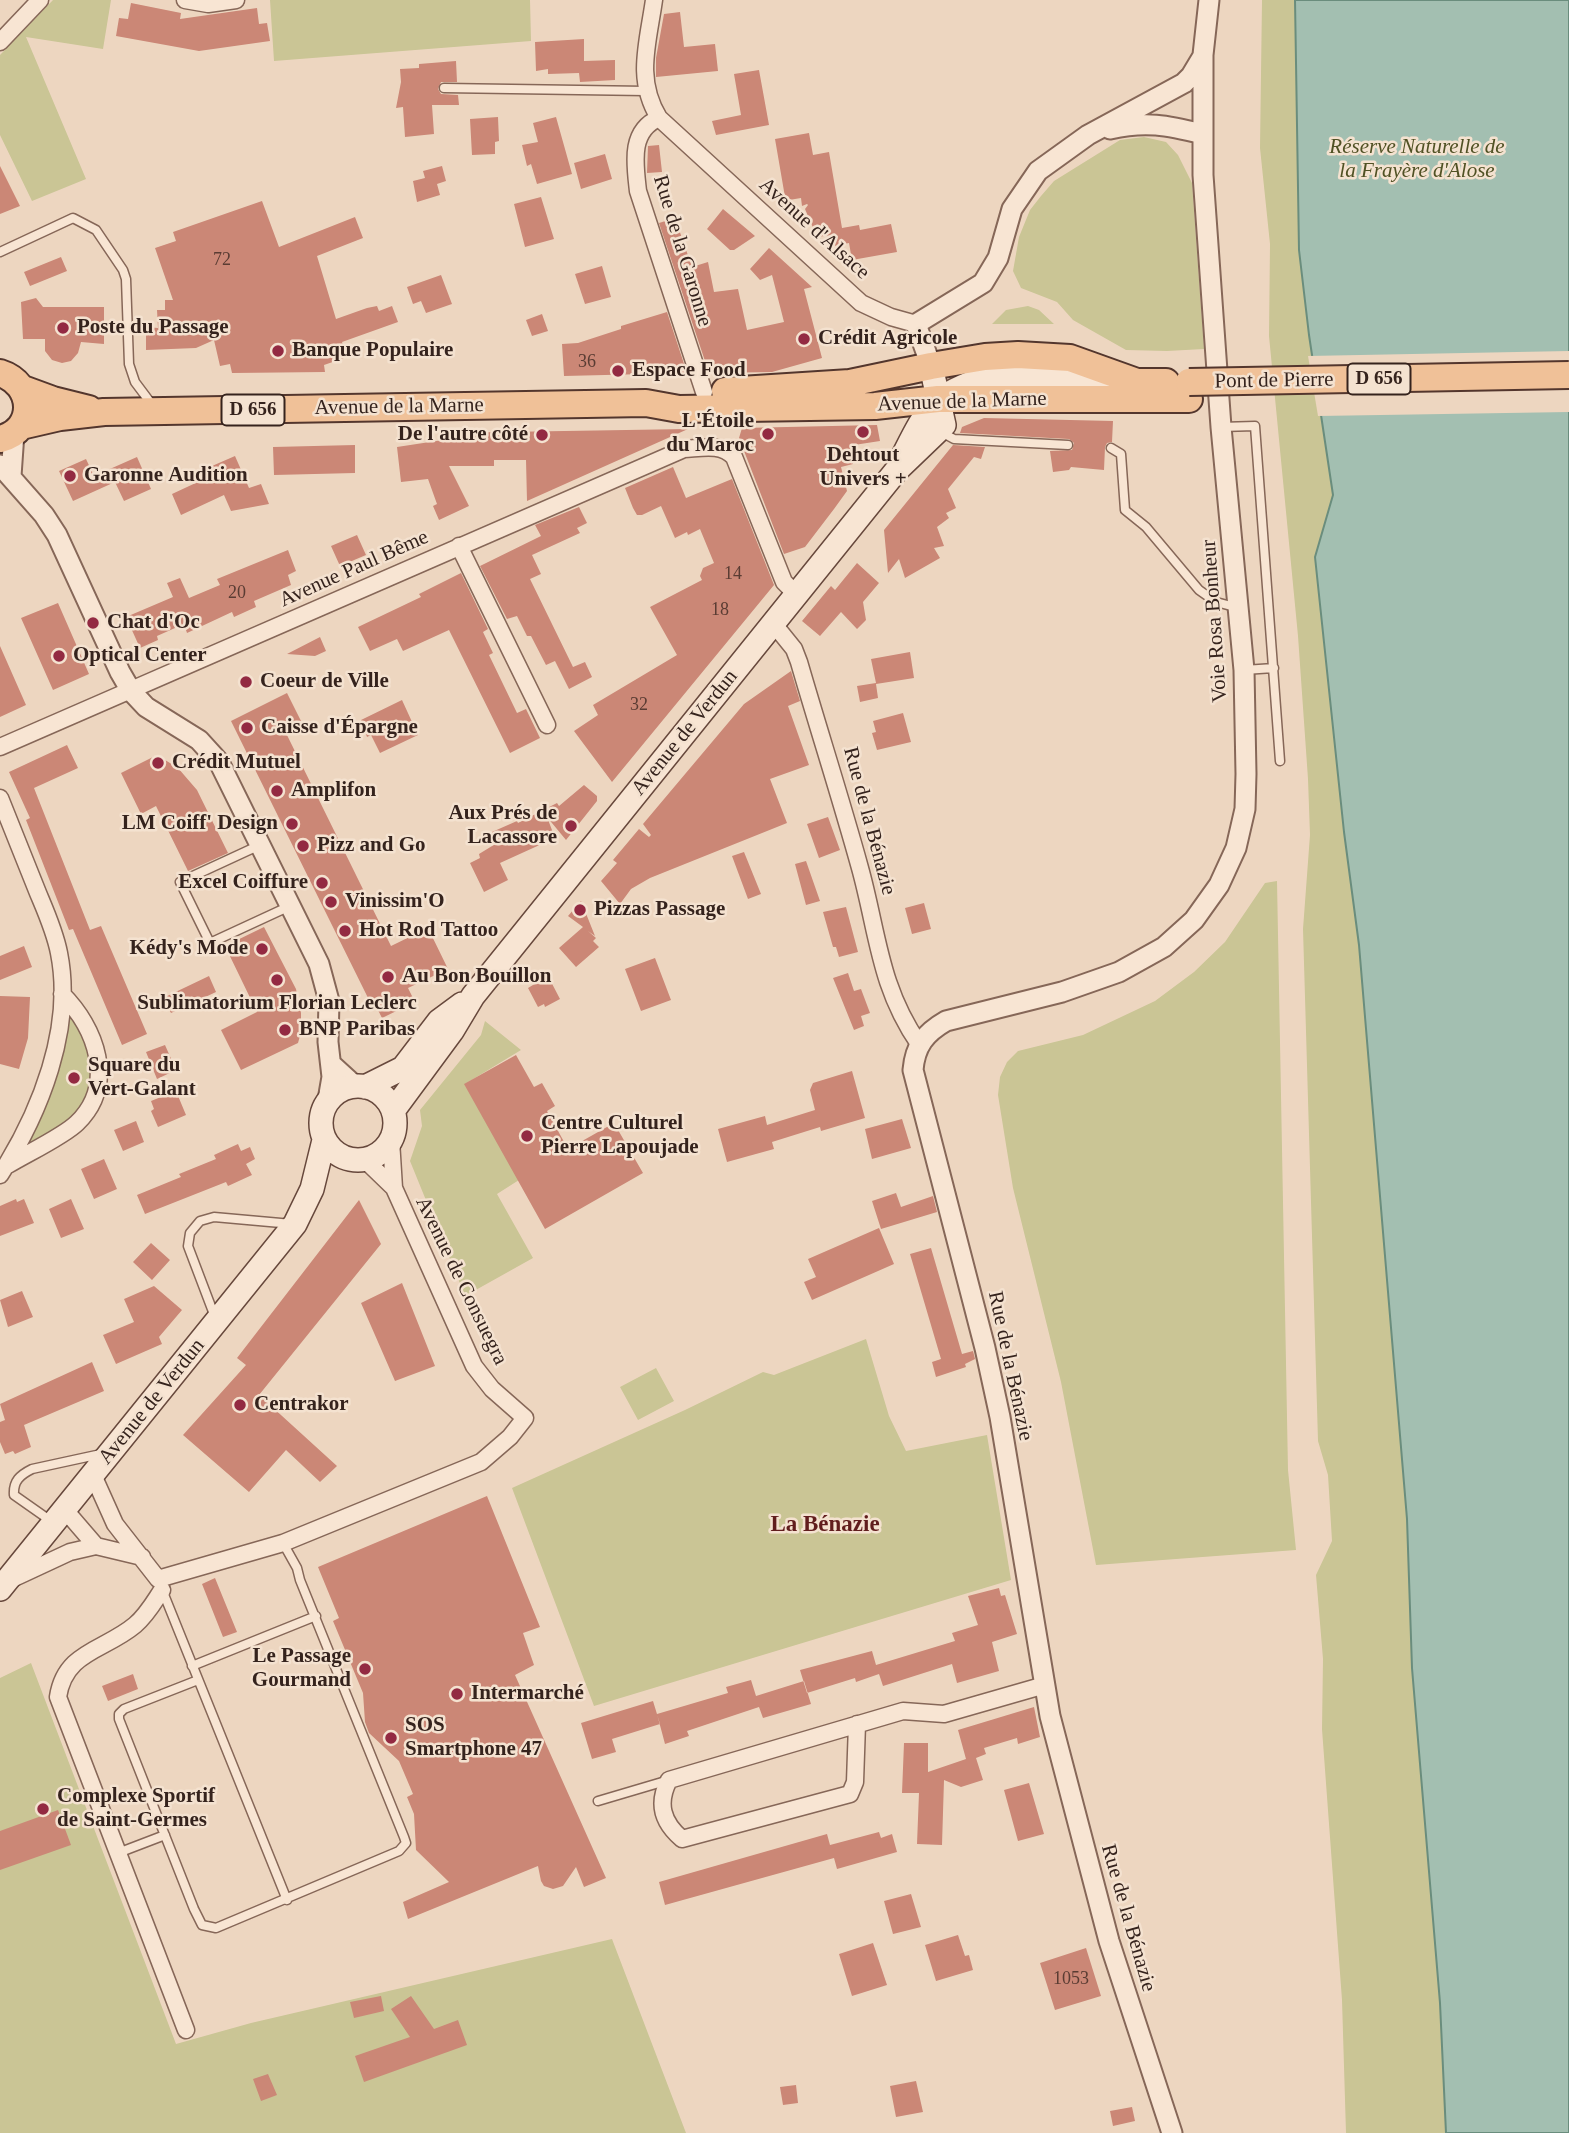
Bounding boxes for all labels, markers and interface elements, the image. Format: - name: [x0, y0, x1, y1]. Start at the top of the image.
- park label: Réserve Naturelle de la Frayère d'Alose: [1329, 134, 1505, 184]
- street label: Rue de la Garonne: [647, 172, 717, 330]
- street label: Avenue d'Alsace: [753, 173, 875, 285]
- house number: 72: [213, 249, 231, 271]
- place label: Poste du Passage: [77, 315, 229, 341]
- marker: Poste du Passage: [55, 320, 71, 336]
- place label: Crédit Agricole: [818, 326, 957, 352]
- marker: Crédit Agricole: [796, 331, 812, 347]
- place label: Banque Populaire: [292, 338, 453, 364]
- marker: Banque Populaire: [270, 343, 286, 359]
- house number: 36: [578, 351, 596, 373]
- place label: Espace Food: [632, 358, 746, 384]
- marker: Espace Food: [610, 363, 626, 379]
- road number: D 656: [1348, 364, 1410, 394]
- street label: Pont de Pierre: [1214, 367, 1334, 395]
- street label: Avenue de la Marne: [877, 386, 1047, 418]
- street label: Avenue de la Marne: [314, 393, 484, 421]
- road number: D 656: [222, 394, 284, 426]
- place label: L'Étoile du Maroc: [666, 409, 754, 459]
- place label: De l'autre côté: [398, 422, 528, 448]
- marker: Dehtout Univers +: [855, 424, 871, 440]
- marker: L'Étoile du Maroc: [760, 426, 776, 442]
- marker: De l'autre côté: [534, 427, 550, 443]
- place label: Dehtout Univers +: [819, 443, 907, 493]
- place label: Garonne Audition: [84, 463, 248, 489]
- marker: Garonne Audition: [62, 468, 78, 484]
- street label: Avenue Paul Bême: [276, 525, 432, 613]
- street label: Voie Rosa Bonheur: [1197, 539, 1233, 703]
- house number: 14: [724, 563, 742, 585]
- house number: 20: [228, 582, 246, 604]
- house number: 18: [711, 599, 729, 621]
- place label: Chat d'Oc: [107, 610, 200, 636]
- marker: Chat d'Oc: [85, 615, 101, 631]
- place label: Optical Center: [73, 643, 207, 669]
- marker: Optical Center: [51, 648, 67, 664]
- street label: Avenue de Verdun: [627, 665, 743, 801]
- place label: Coeur de Ville: [260, 669, 389, 695]
- marker: Coeur de Ville: [238, 674, 254, 690]
- house number: 32: [630, 694, 648, 716]
- place label: Caisse d'Épargne: [261, 715, 418, 741]
- marker: Caisse d'Épargne: [239, 720, 255, 736]
- street label: Rue de la Bénazie: [837, 744, 901, 898]
- place label: Crédit Mutuel: [172, 750, 301, 776]
- marker: Crédit Mutuel: [150, 755, 166, 771]
- place label: Amplifon: [291, 778, 376, 804]
- marker: Amplifon: [269, 783, 285, 799]
- place label: Aux Prés de Lacassore: [449, 801, 557, 851]
- place label: LM Coiff' Design: [122, 811, 278, 837]
- marker: LM Coiff' Design: [284, 816, 300, 832]
- marker: Aux Prés de Lacassore: [563, 818, 579, 834]
- place label: Pizz and Go: [317, 833, 425, 859]
- marker: Pizz and Go: [295, 838, 311, 854]
- place label: Excel Coiffure: [178, 870, 308, 896]
- marker: Excel Coiffure: [314, 875, 330, 891]
- place label: Vinissim'O: [345, 889, 445, 915]
- marker: Vinissim'O: [323, 894, 339, 910]
- place label: Pizzas Passage: [594, 897, 725, 923]
- marker: Pizzas Passage: [572, 902, 588, 918]
- place label: Hot Rod Tattoo: [359, 918, 498, 944]
- marker: Hot Rod Tattoo: [337, 923, 353, 939]
- place label: Kédy's Mode: [130, 936, 248, 962]
- marker: Kédy's Mode: [254, 941, 270, 957]
- place label: Au Bon Bouillon: [402, 964, 551, 990]
- marker: Au Bon Bouillon: [380, 969, 396, 985]
- marker: Sublimatorium Florian Leclerc: [269, 972, 285, 988]
- place label: Sublimatorium Florian Leclerc: [137, 991, 417, 1017]
- place label: BNP Paribas: [299, 1017, 415, 1043]
- marker: BNP Paribas: [277, 1022, 293, 1038]
- place label: Square du Vert-Galant: [88, 1053, 196, 1103]
- marker: Square du Vert-Galant: [66, 1070, 82, 1086]
- place label: Centre Culturel Pierre Lapoujade: [541, 1111, 699, 1161]
- marker: Centre Culturel Pierre Lapoujade: [519, 1128, 535, 1144]
- street label: Avenue de Consuegra: [409, 1193, 513, 1369]
- street label: Rue de la Bénazie: [982, 1289, 1038, 1443]
- street label: Avenue de Verdun: [94, 1334, 210, 1470]
- place label: Centrakor: [254, 1392, 348, 1418]
- marker: Centrakor: [232, 1397, 248, 1413]
- district label: La Bénazie: [770, 1511, 880, 1539]
- place label: Le Passage Gourmand: [252, 1644, 351, 1694]
- marker: Le Passage Gourmand: [357, 1661, 373, 1677]
- place label: Intermarché: [471, 1681, 584, 1707]
- marker: Intermarché: [449, 1686, 465, 1702]
- place label: SOS Smartphone 47: [405, 1713, 542, 1763]
- marker: SOS Smartphone 47: [383, 1730, 399, 1746]
- place label: Complexe Sportif de Saint-Germes: [57, 1784, 215, 1834]
- marker: Complexe Sportif de Saint-Germes: [35, 1801, 51, 1817]
- street label: Rue de la Bénazie: [1095, 1841, 1161, 1995]
- house number: 1053: [1053, 1968, 1089, 1990]

